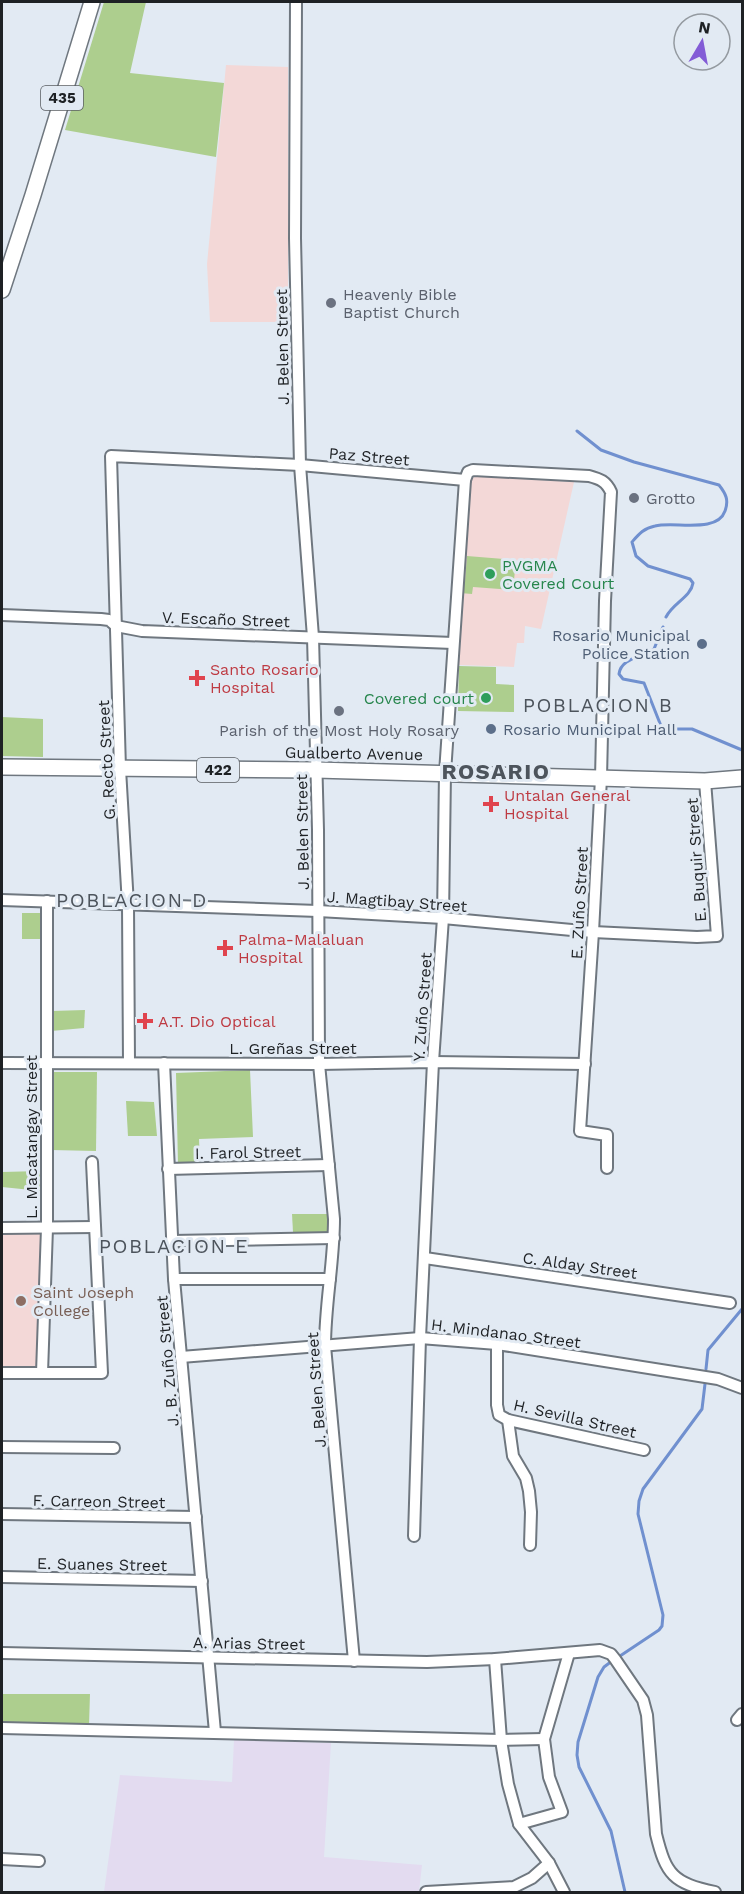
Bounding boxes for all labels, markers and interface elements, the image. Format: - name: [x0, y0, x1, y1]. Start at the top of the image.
- north arrow: [672, 12, 732, 72]
- text: N: [697, 17, 712, 38]
- road number: 435: [41, 86, 83, 110]
- place label: Heavenly Bible Baptist Church: [343, 285, 460, 322]
- street label: J. Belen Street: [272, 289, 293, 405]
- marker: Heavenly Bible Baptist Church: [324, 296, 338, 310]
- street label: Paz Street: [328, 444, 410, 470]
- place label: Grotto: [646, 489, 695, 508]
- marker: Grotto: [627, 491, 641, 505]
- place label: PVGMA Covered Court: [502, 556, 615, 593]
- marker: PVGMA Covered Court: [483, 567, 497, 581]
- street label: V. Escaño Street: [162, 608, 291, 631]
- place label: Rosario Municipal Police Station: [552, 626, 690, 663]
- marker: Rosario Municipal Police Station: [695, 637, 709, 651]
- place label: Santo Rosario Hospital: [210, 660, 319, 697]
- marker: Santo Rosario Hospital: [188, 669, 206, 687]
- place label: Covered court: [364, 689, 474, 708]
- marker: Covered court: [479, 691, 493, 705]
- district label: POBLACION B: [523, 693, 673, 717]
- street label: G. Recto Street: [94, 699, 119, 820]
- marker: Parish of the Most Holy Rosary: [332, 704, 346, 718]
- place label: Rosario Municipal Hall: [503, 720, 677, 739]
- place label: Parish of the Most Holy Rosary: [219, 721, 460, 740]
- marker: Rosario Municipal Hall: [484, 722, 498, 736]
- street label: Gualberto Avenue: [285, 743, 423, 764]
- road number: 422: [197, 758, 239, 782]
- district label: ROSARIO: [442, 759, 550, 784]
- street label: J. Belen Street: [292, 774, 313, 890]
- place label: Untalan General Hospital: [504, 786, 630, 823]
- marker: Untalan General Hospital: [482, 795, 500, 813]
- street label: E. Buquir Street: [683, 797, 710, 923]
- street label: E. Zuño Street: [567, 846, 592, 960]
- street label: J. Magtibay Street: [326, 887, 468, 916]
- district label: POBLACION D: [56, 888, 208, 912]
- place label: Palma-Malaluan Hospital: [238, 930, 364, 967]
- marker: Palma-Malaluan Hospital: [216, 939, 234, 957]
- street label: Y. Zuño Street: [409, 951, 436, 1062]
- marker: A.T. Dio Optical: [136, 1012, 154, 1030]
- place label: A.T. Dio Optical: [158, 1012, 276, 1031]
- street label: L. Greñas Street: [229, 1039, 357, 1058]
- street label: L. Macatangay Street: [22, 1055, 41, 1219]
- street label: I. Farol Street: [195, 1142, 302, 1163]
- district label: POBLACION E: [99, 1234, 249, 1258]
- street label: C. Alday Street: [521, 1248, 639, 1283]
- place label: Saint Joseph College: [33, 1283, 134, 1320]
- marker: Saint Joseph College: [14, 1294, 28, 1308]
- street label: J. B. Zuño Street: [152, 1294, 183, 1427]
- street label: H. Mindanao Street: [430, 1315, 582, 1352]
- street label: J. Belen Street: [303, 1331, 330, 1448]
- street label: H. Sevilla Street: [512, 1395, 638, 1442]
- street label: F. Carreon Street: [32, 1491, 166, 1512]
- street label: E. Suanes Street: [37, 1554, 168, 1575]
- street label: A. Arias Street: [193, 1633, 306, 1654]

